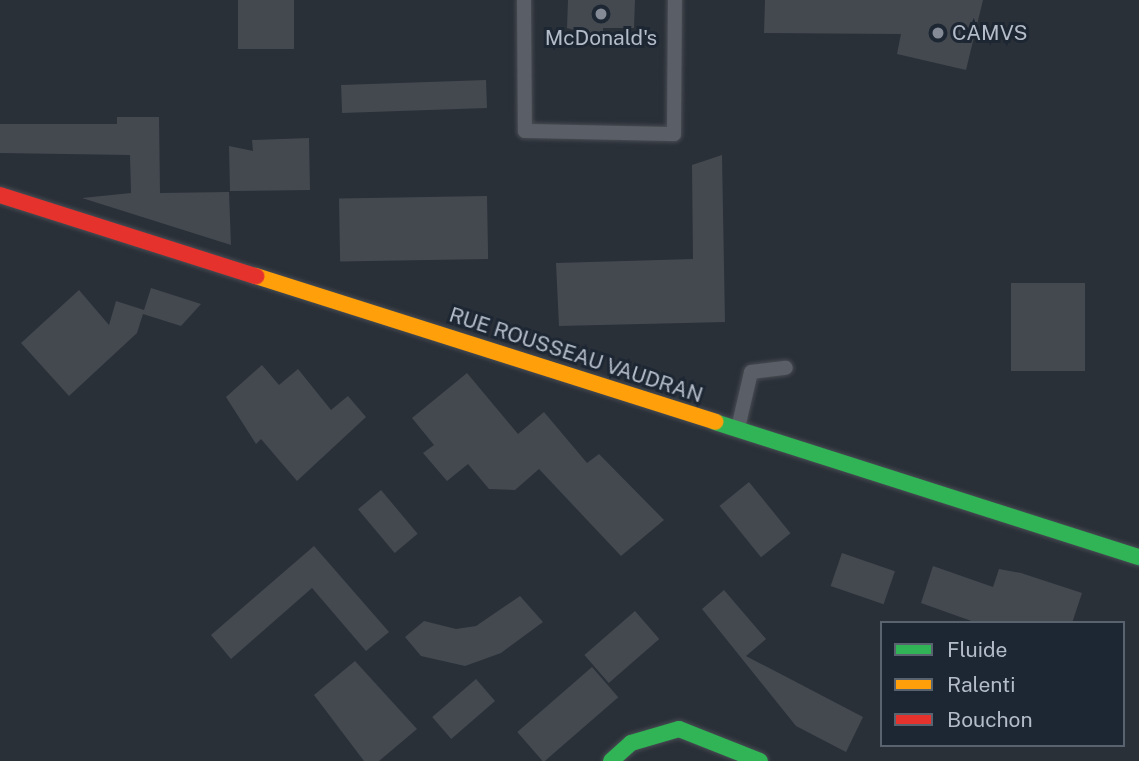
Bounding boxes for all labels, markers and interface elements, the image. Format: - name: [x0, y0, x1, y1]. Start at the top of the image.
- marker: McDonald's: [593, 6, 609, 22]
- place label: CAMVS: [952, 20, 1028, 46]
- place label: McDonald's: [545, 25, 657, 51]
- marker: CAMVS: [930, 25, 946, 41]
- street label: RUE ROUSSEAU VAUDRAN: [446, 302, 706, 408]
- legend: [880, 621, 1125, 747]
- text: Fluide: [947, 637, 1007, 662]
- text: Ralenti: [947, 672, 1015, 697]
- text: Bouchon: [947, 707, 1033, 732]

